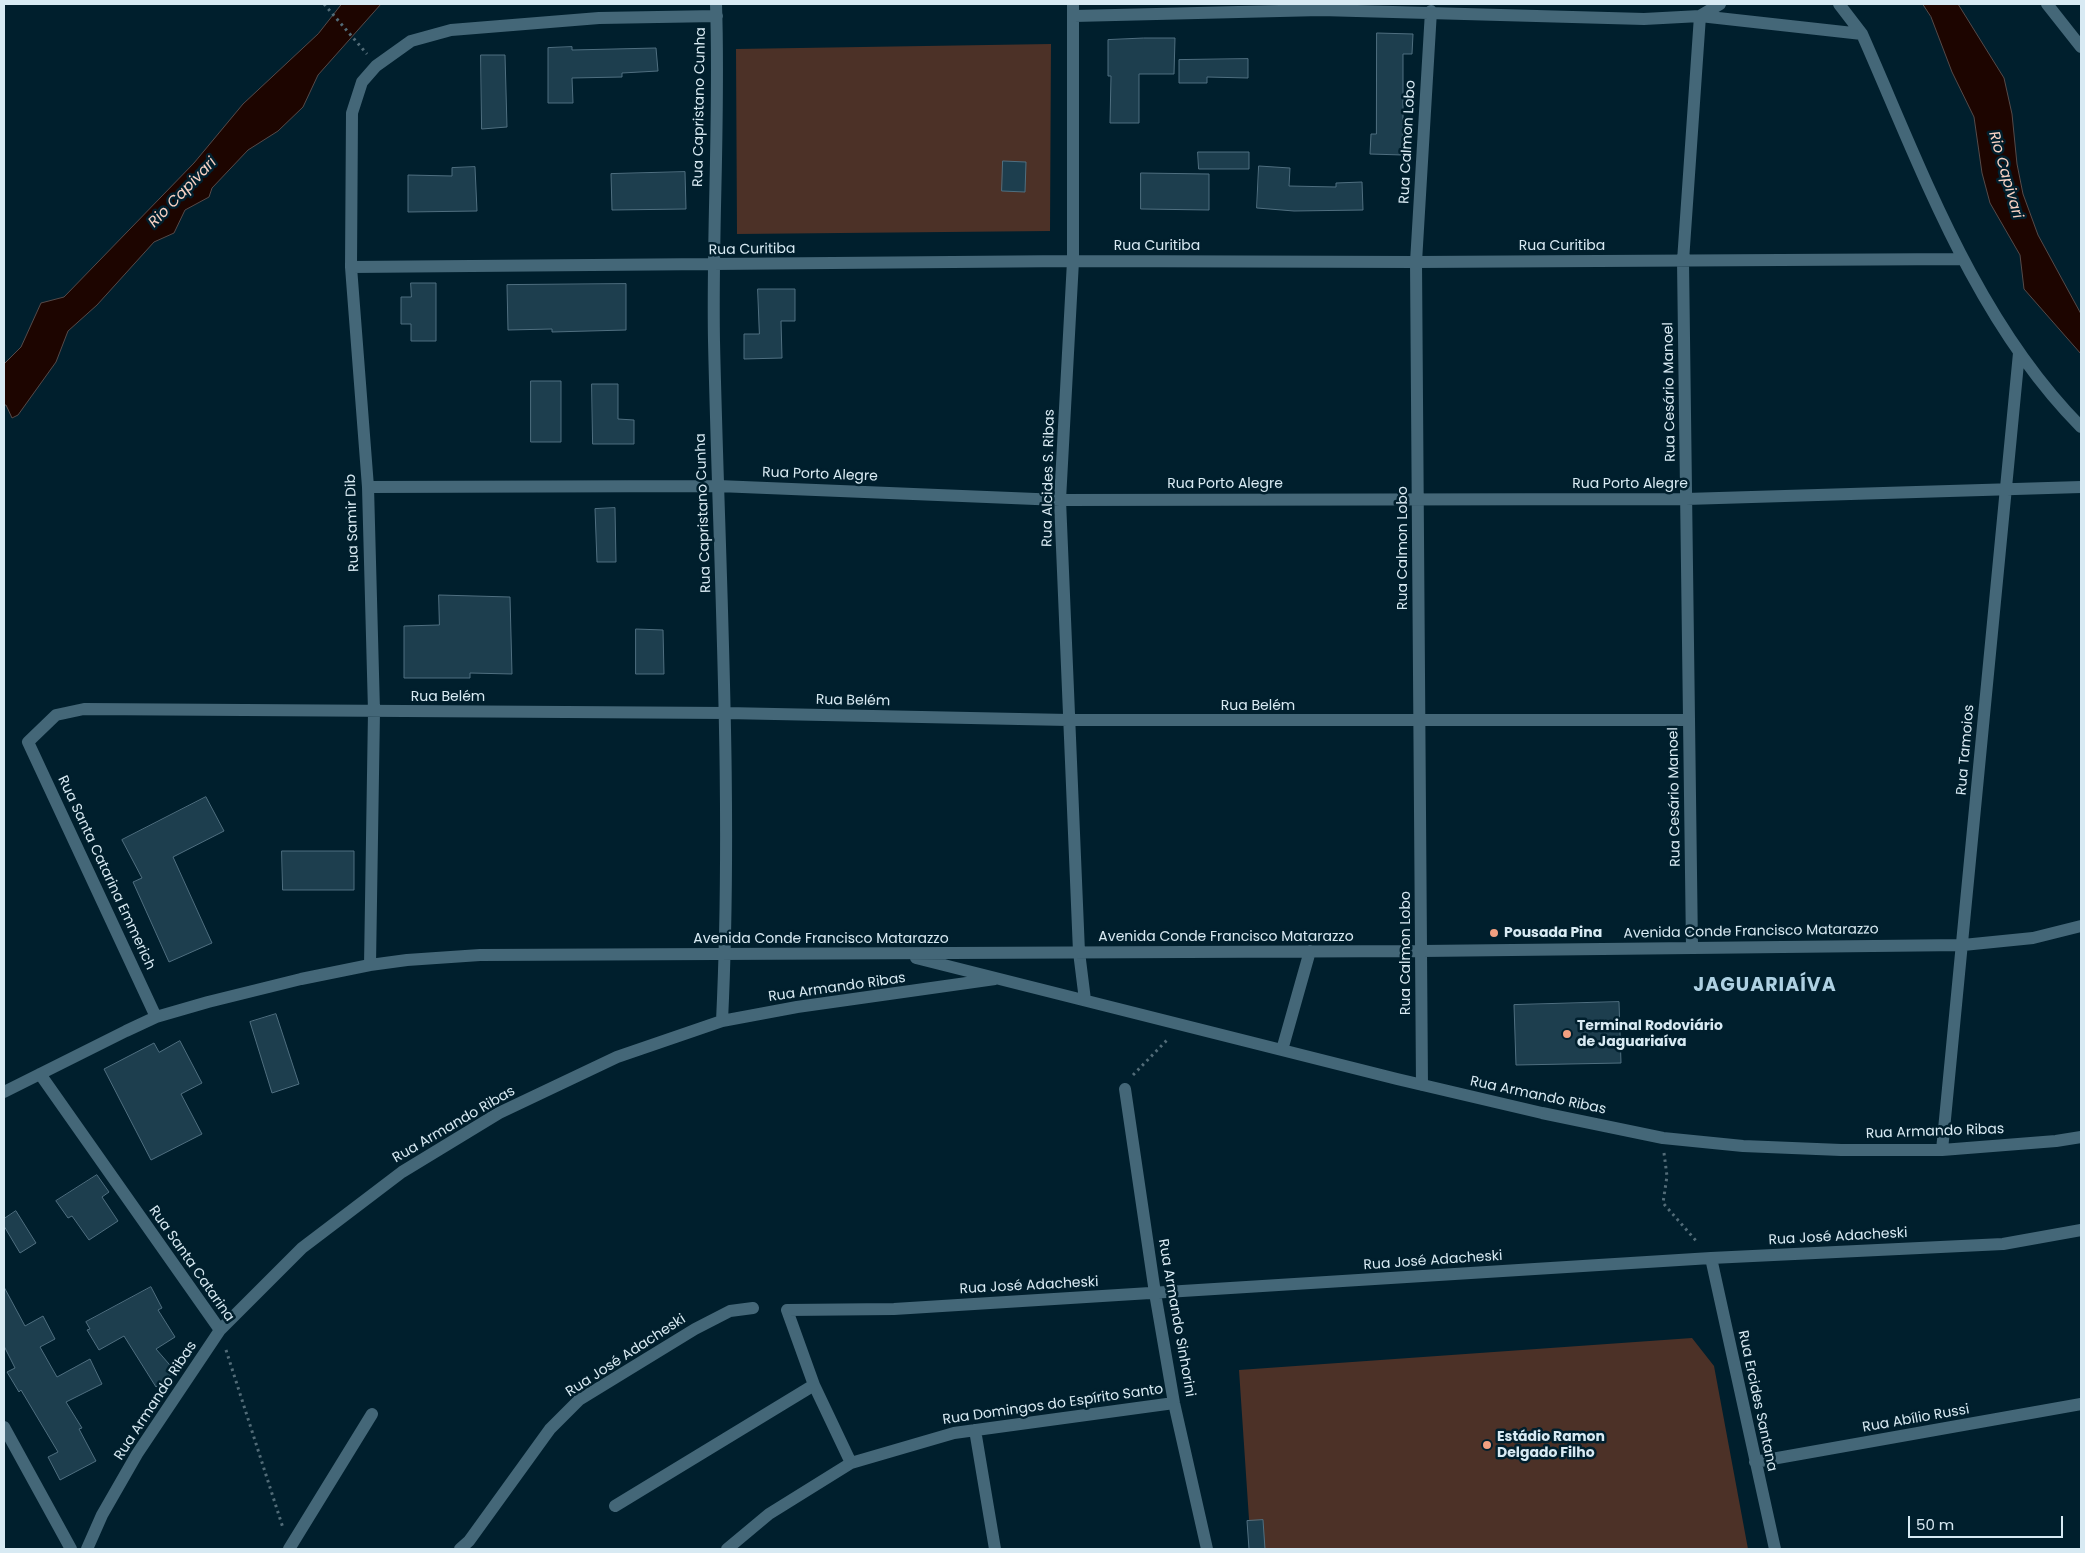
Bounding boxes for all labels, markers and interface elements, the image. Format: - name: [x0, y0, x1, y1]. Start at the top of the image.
- street label: Rua Capristano Cunha: [690, 27, 710, 187]
- street label: Rua Calmon Lobo: [1396, 80, 1420, 204]
- water label: Rio Capivari: [1984, 129, 2026, 221]
- water label: Rio Capivari: [145, 154, 221, 232]
- street label: Rua Curitiba: [1114, 238, 1200, 254]
- street label: Rua Curitiba: [1519, 238, 1605, 254]
- street label: Rua Curitiba: [709, 241, 795, 259]
- street label: Rua Cesário Manoel: [1660, 322, 1680, 462]
- street label: Rua Alcides S. Ribas: [1039, 409, 1059, 547]
- street label: Rua Capristano Cunha: [693, 433, 715, 593]
- street label: Rua Porto Alegre: [762, 465, 878, 485]
- street label: Rua Samir Dib: [343, 474, 363, 572]
- street label: Rua Porto Alegre: [1167, 476, 1283, 492]
- street label: Rua Porto Alegre: [1572, 476, 1688, 492]
- street label: Rua Calmon Lobo: [1395, 486, 1411, 610]
- street label: Rua Belém: [411, 689, 485, 705]
- street label: Rua Belém: [816, 692, 890, 710]
- street label: Rua Belém: [1221, 698, 1295, 714]
- street label: Rua Tamoios: [1954, 704, 1978, 796]
- street label: Rua Cesário Manoel: [1665, 727, 1685, 867]
- street label: Rua Santa Catarina Emmerich: [54, 773, 158, 973]
- street label: Rua Calmon Lobo: [1398, 891, 1414, 1015]
- street label: Avenida Conde Francisco Matarazzo: [1623, 921, 1879, 943]
- place label: Pousada Pina: [1504, 925, 1602, 941]
- marker: Pousada Pina: [1488, 927, 1500, 939]
- street label: Avenida Conde Francisco Matarazzo: [1098, 929, 1354, 945]
- street label: Avenida Conde Francisco Matarazzo: [693, 931, 949, 947]
- street label: Rua Armando Ribas: [767, 970, 907, 1006]
- district label: JAGUARIAÍVA: [1692, 975, 1838, 997]
- place label: Terminal Rodoviário de Jaguariaíva: [1577, 1018, 1723, 1050]
- marker: Terminal Rodoviário de Jaguariaíva: [1561, 1028, 1573, 1040]
- street label: Rua Armando Ribas: [1469, 1073, 1607, 1119]
- street label: Rua Armando Ribas: [390, 1083, 518, 1167]
- street label: Rua Armando Ribas: [1865, 1121, 2005, 1143]
- street label: Rua Santa Catarina: [145, 1203, 237, 1325]
- street label: Rua José Adacheski: [1768, 1225, 1908, 1249]
- street label: Rua Armando Sinhorini: [1154, 1238, 1198, 1398]
- street label: Rua José Adacheski: [1363, 1248, 1503, 1274]
- street label: Rua José Adacheski: [959, 1274, 1099, 1298]
- street label: Rua José Adacheski: [563, 1311, 689, 1401]
- street label: Rua Ercides Santana: [1734, 1329, 1780, 1473]
- street label: Rua Armando Ribas: [111, 1338, 201, 1464]
- street label: Rua Domingos do Espírito Santo: [942, 1381, 1164, 1429]
- street label: Rua Abílio Russi: [1861, 1401, 1971, 1437]
- place label: Estádio Ramon Delgado Filho: [1497, 1429, 1605, 1461]
- marker: Estádio Ramon Delgado Filho: [1481, 1439, 1493, 1451]
- scale bar: [1910, 1506, 2065, 1538]
- text: 50 m: [1916, 1514, 1954, 1535]

